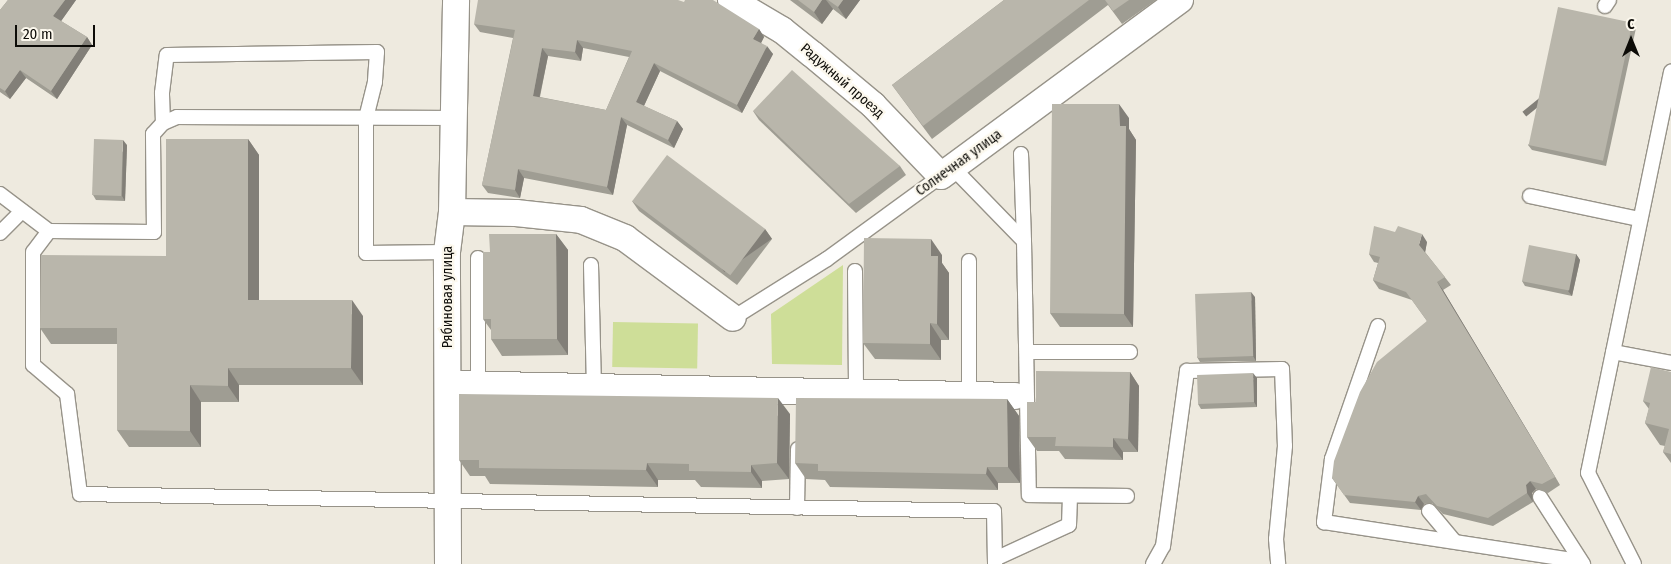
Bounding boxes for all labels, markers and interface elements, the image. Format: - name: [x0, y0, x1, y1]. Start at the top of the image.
- scale bar: [18, 15, 98, 47]
- north arrow: [1606, 15, 1656, 65]
- text: С: [1627, 16, 1635, 33]
- text: 20 m: [23, 25, 53, 43]
- street label: Радужный проезд: [797, 40, 887, 122]
- street label: Солнечная улица: [913, 126, 1005, 200]
- street label: Рябиновая улица: [440, 246, 456, 348]

